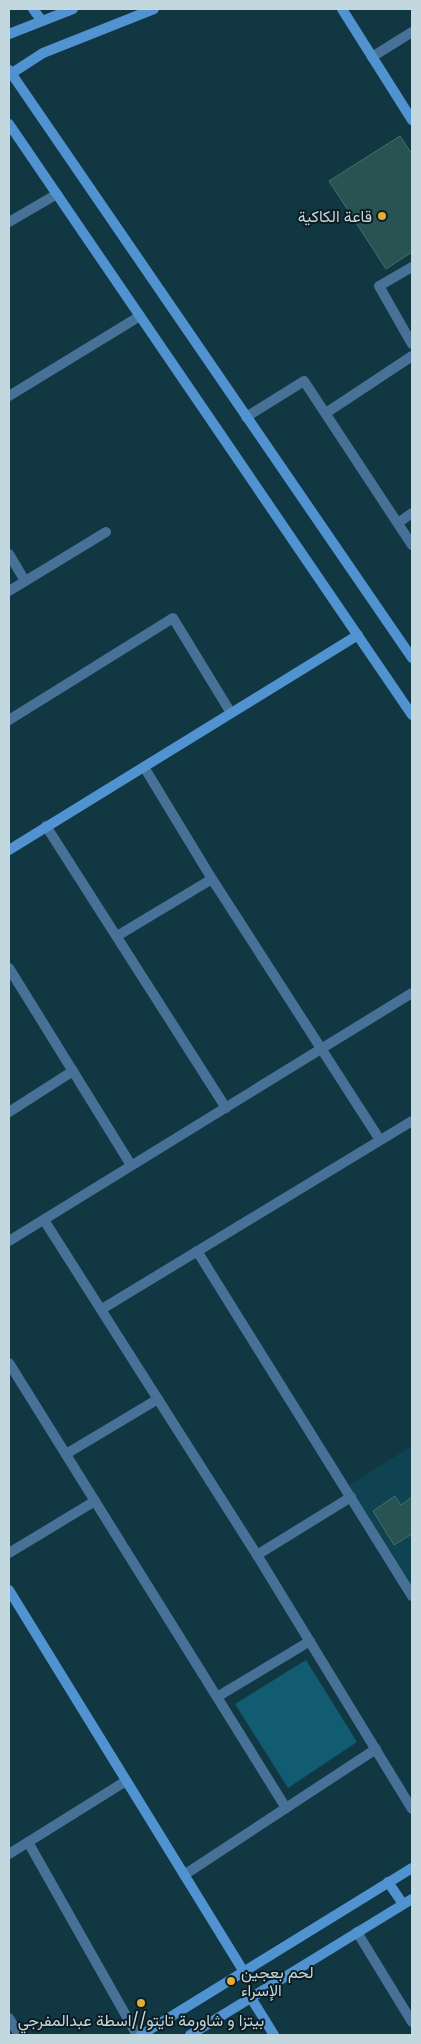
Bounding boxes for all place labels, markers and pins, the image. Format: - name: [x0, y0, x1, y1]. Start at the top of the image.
- place label: قاعة الكاكية: [298, 205, 372, 228]
- marker: قاعة الكاكية: [376, 210, 388, 222]
- place label: لحم بعجين الإسراء: [241, 1961, 314, 2002]
- marker: لحم بعجين الإسراء: [225, 1975, 237, 1987]
- marker: بيتزا و شاورمة تايتو//اسطة عبدالمفرجي: [135, 1997, 147, 2009]
- place label: بيتزا و شاورمة تايتو//اسطة عبدالمفرجي: [18, 2009, 264, 2034]

